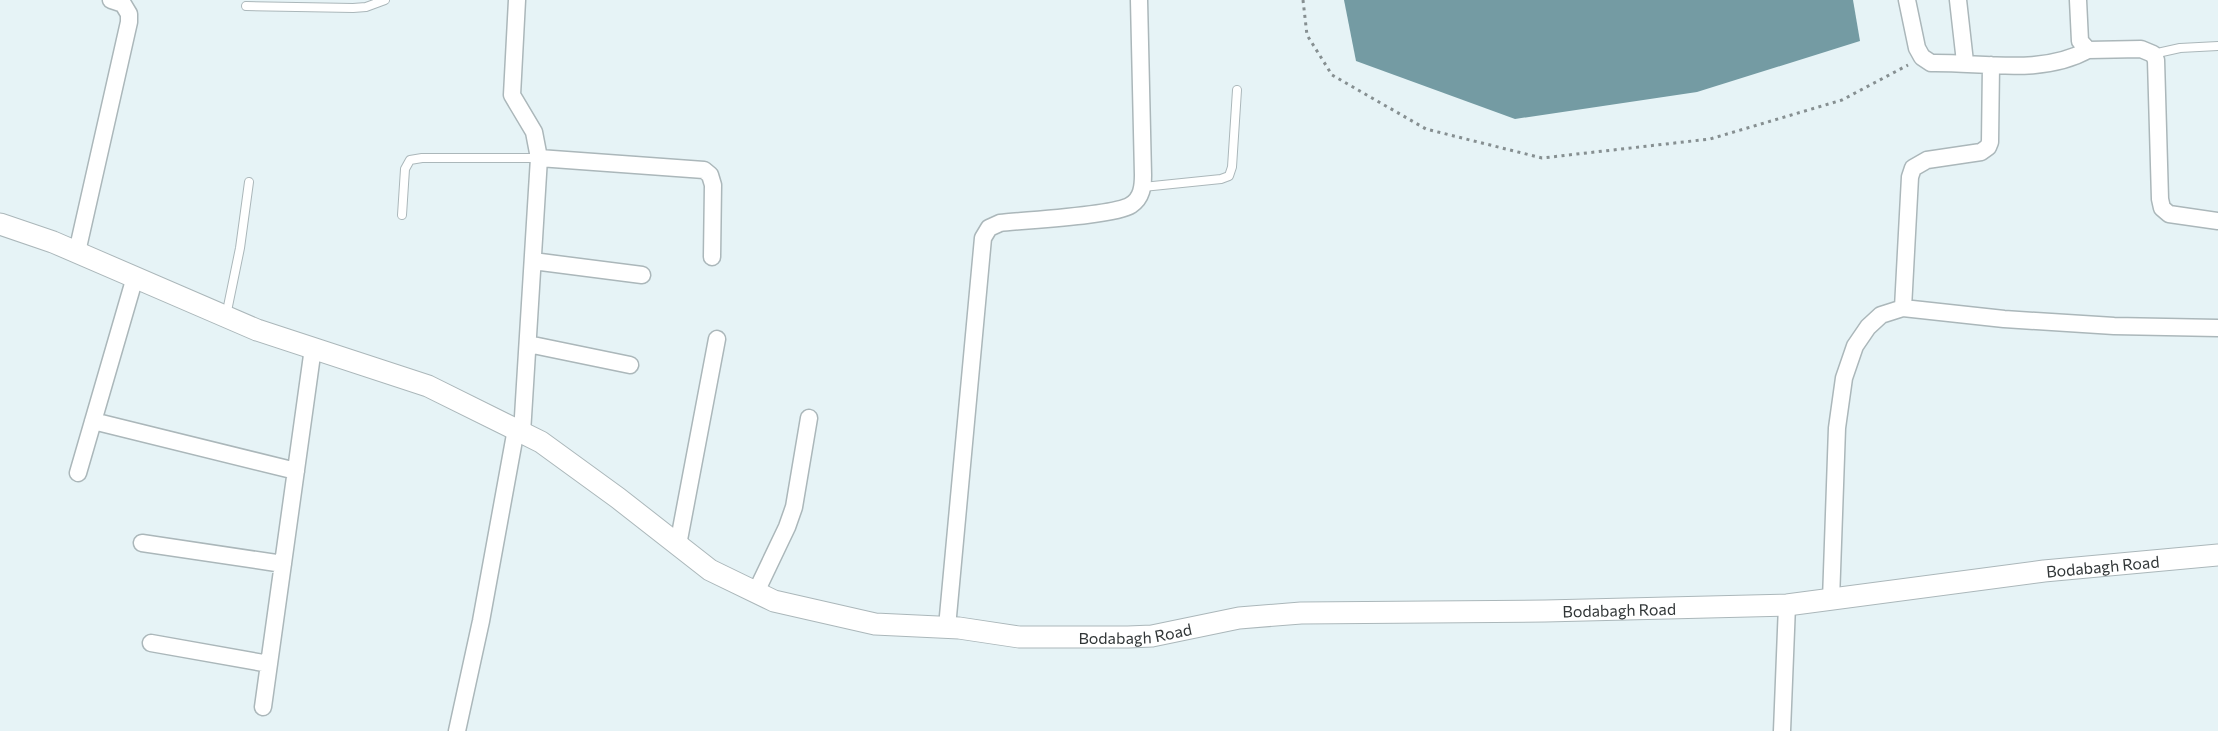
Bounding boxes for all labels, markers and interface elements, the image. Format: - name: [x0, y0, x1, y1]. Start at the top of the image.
- street label: Bodabagh Road: [2045, 551, 2160, 580]
- street label: Bodabagh Road: [1562, 598, 1676, 620]
- street label: Bodabagh Road: [1078, 619, 1193, 647]

